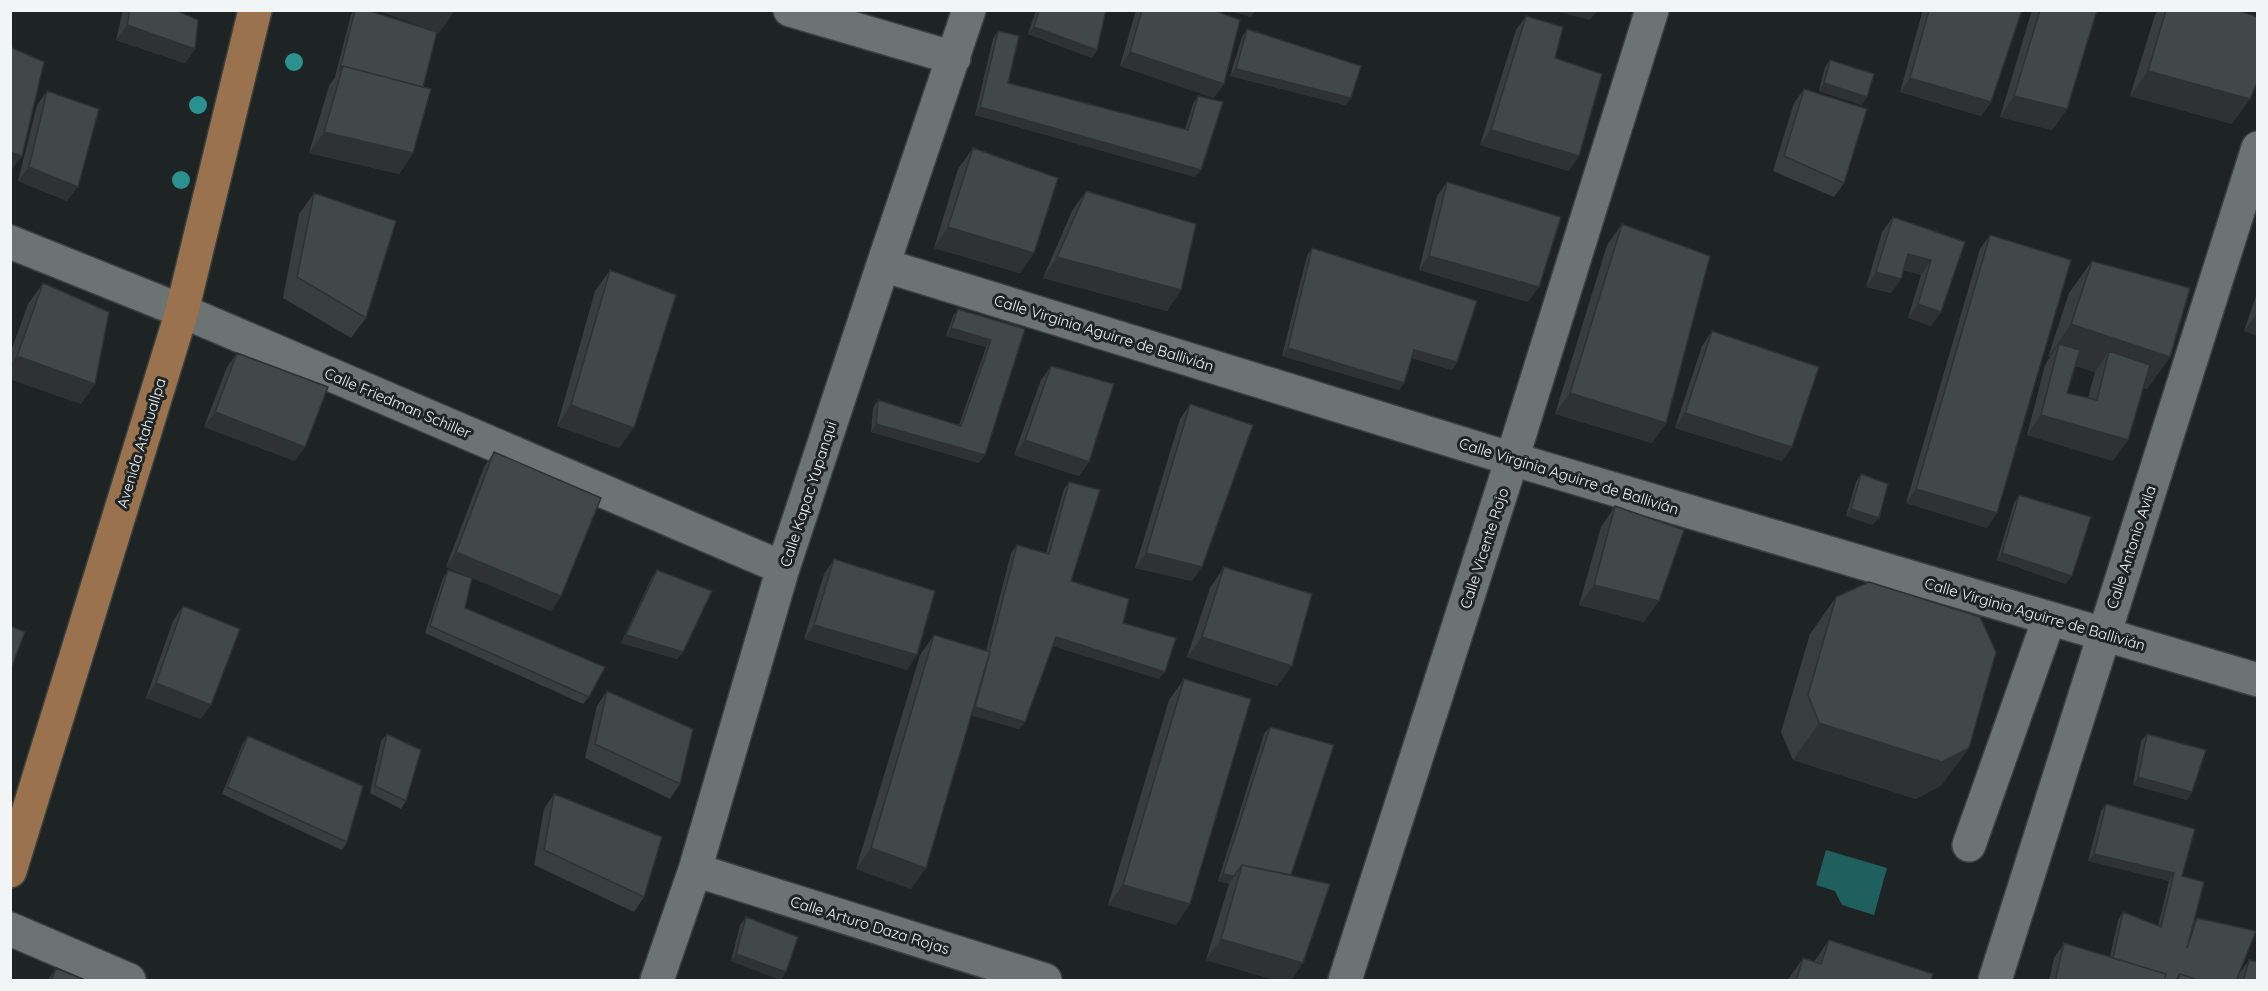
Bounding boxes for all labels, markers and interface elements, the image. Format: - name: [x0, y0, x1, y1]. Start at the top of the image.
- street label: Calle Virginia Aguirre de Ballivián: [992, 290, 1216, 376]
- street label: Calle Friedman Schiller: [322, 363, 474, 443]
- street label: Avenida Atahuallpa: [112, 376, 170, 510]
- street label: Calle Kapac Yupanqui: [776, 419, 840, 569]
- street label: Calle Virginia Aguirre de Ballivián: [1457, 433, 1681, 519]
- street label: Calle Antonio Avila: [2102, 483, 2160, 611]
- street label: Calle Vicente Rojo: [1455, 485, 1513, 611]
- street label: Calle Virginia Aguirre de Ballivián: [1923, 573, 2147, 655]
- street label: Calle Arturo Daza Rojas: [788, 892, 952, 958]

